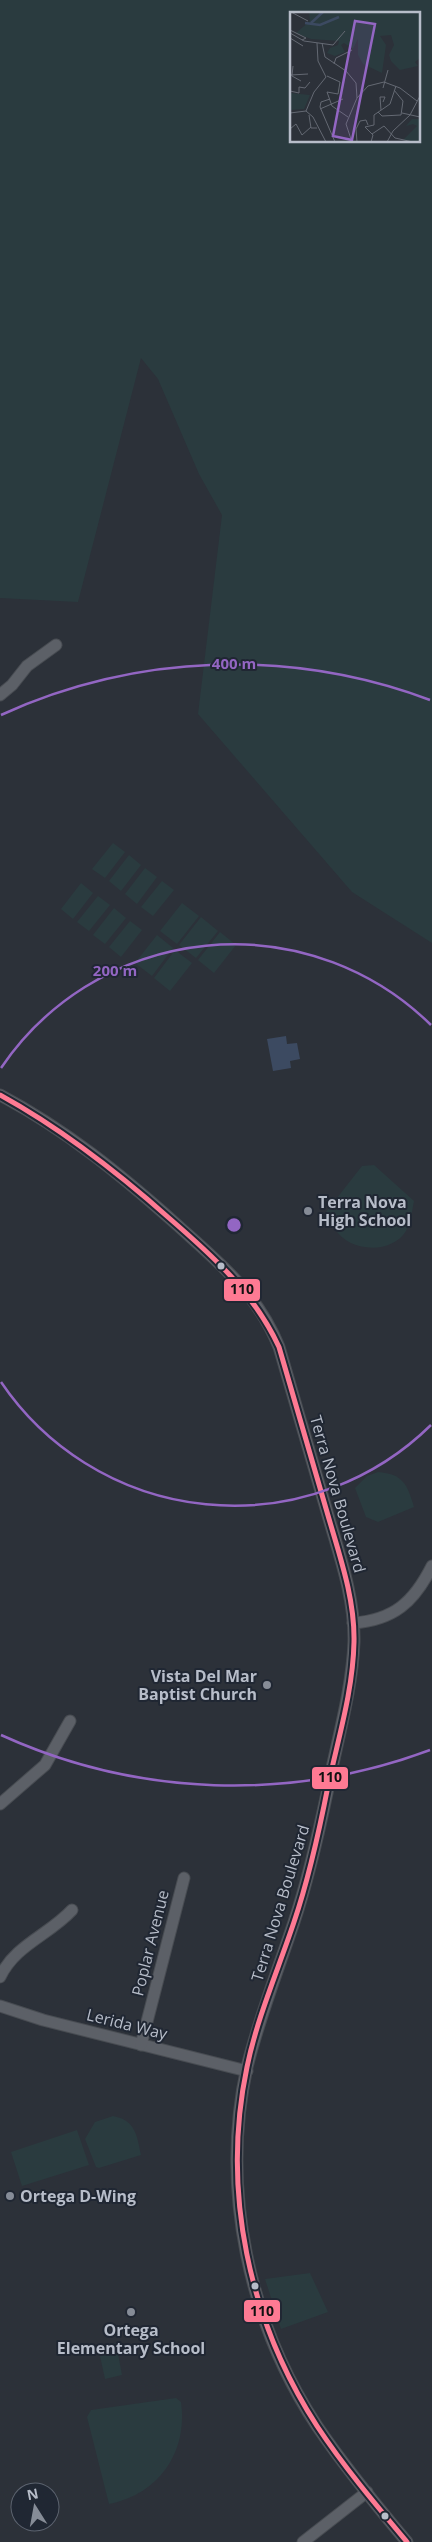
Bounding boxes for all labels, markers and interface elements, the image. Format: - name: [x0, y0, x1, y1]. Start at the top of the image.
- inset map: [290, 12, 420, 142]
- text: 400 m: [212, 653, 256, 673]
- text: 200 m: [93, 960, 137, 980]
- place label: Terra Nova High School: [318, 1191, 411, 1231]
- marker: Terra Nova High School: [302, 1205, 314, 1217]
- centre of rings: [225, 1216, 243, 1234]
- unlabelled marker: [216, 1261, 226, 1271]
- line badge: 110: [223, 1278, 261, 1302]
- text: 110: [230, 1279, 254, 1298]
- street label: Terra Nova Boulevard: [305, 1413, 371, 1575]
- place label: Vista Del Mar Baptist Church: [138, 1665, 257, 1705]
- marker: Vista Del Mar Baptist Church: [261, 1679, 273, 1691]
- line badge: 110: [311, 1766, 349, 1790]
- text: 110: [318, 1767, 342, 1786]
- street label: Terra Nova Boulevard: [246, 1822, 314, 1984]
- street label: Poplar Avenue: [126, 1888, 174, 1998]
- street label: Lerida Way: [84, 2003, 171, 2045]
- place label: Ortega D-Wing: [20, 2185, 136, 2207]
- marker: Ortega D-Wing: [4, 2190, 16, 2202]
- unlabelled marker: [250, 2281, 260, 2291]
- line badge: 110: [243, 2299, 281, 2323]
- text: 110: [250, 2301, 274, 2320]
- marker: Ortega Elementary School: [125, 2306, 137, 2318]
- place label: Ortega Elementary School: [57, 2319, 205, 2359]
- north arrow: [10, 2482, 60, 2532]
- text: N: [25, 2483, 40, 2504]
- unlabelled marker: [380, 2511, 390, 2521]

